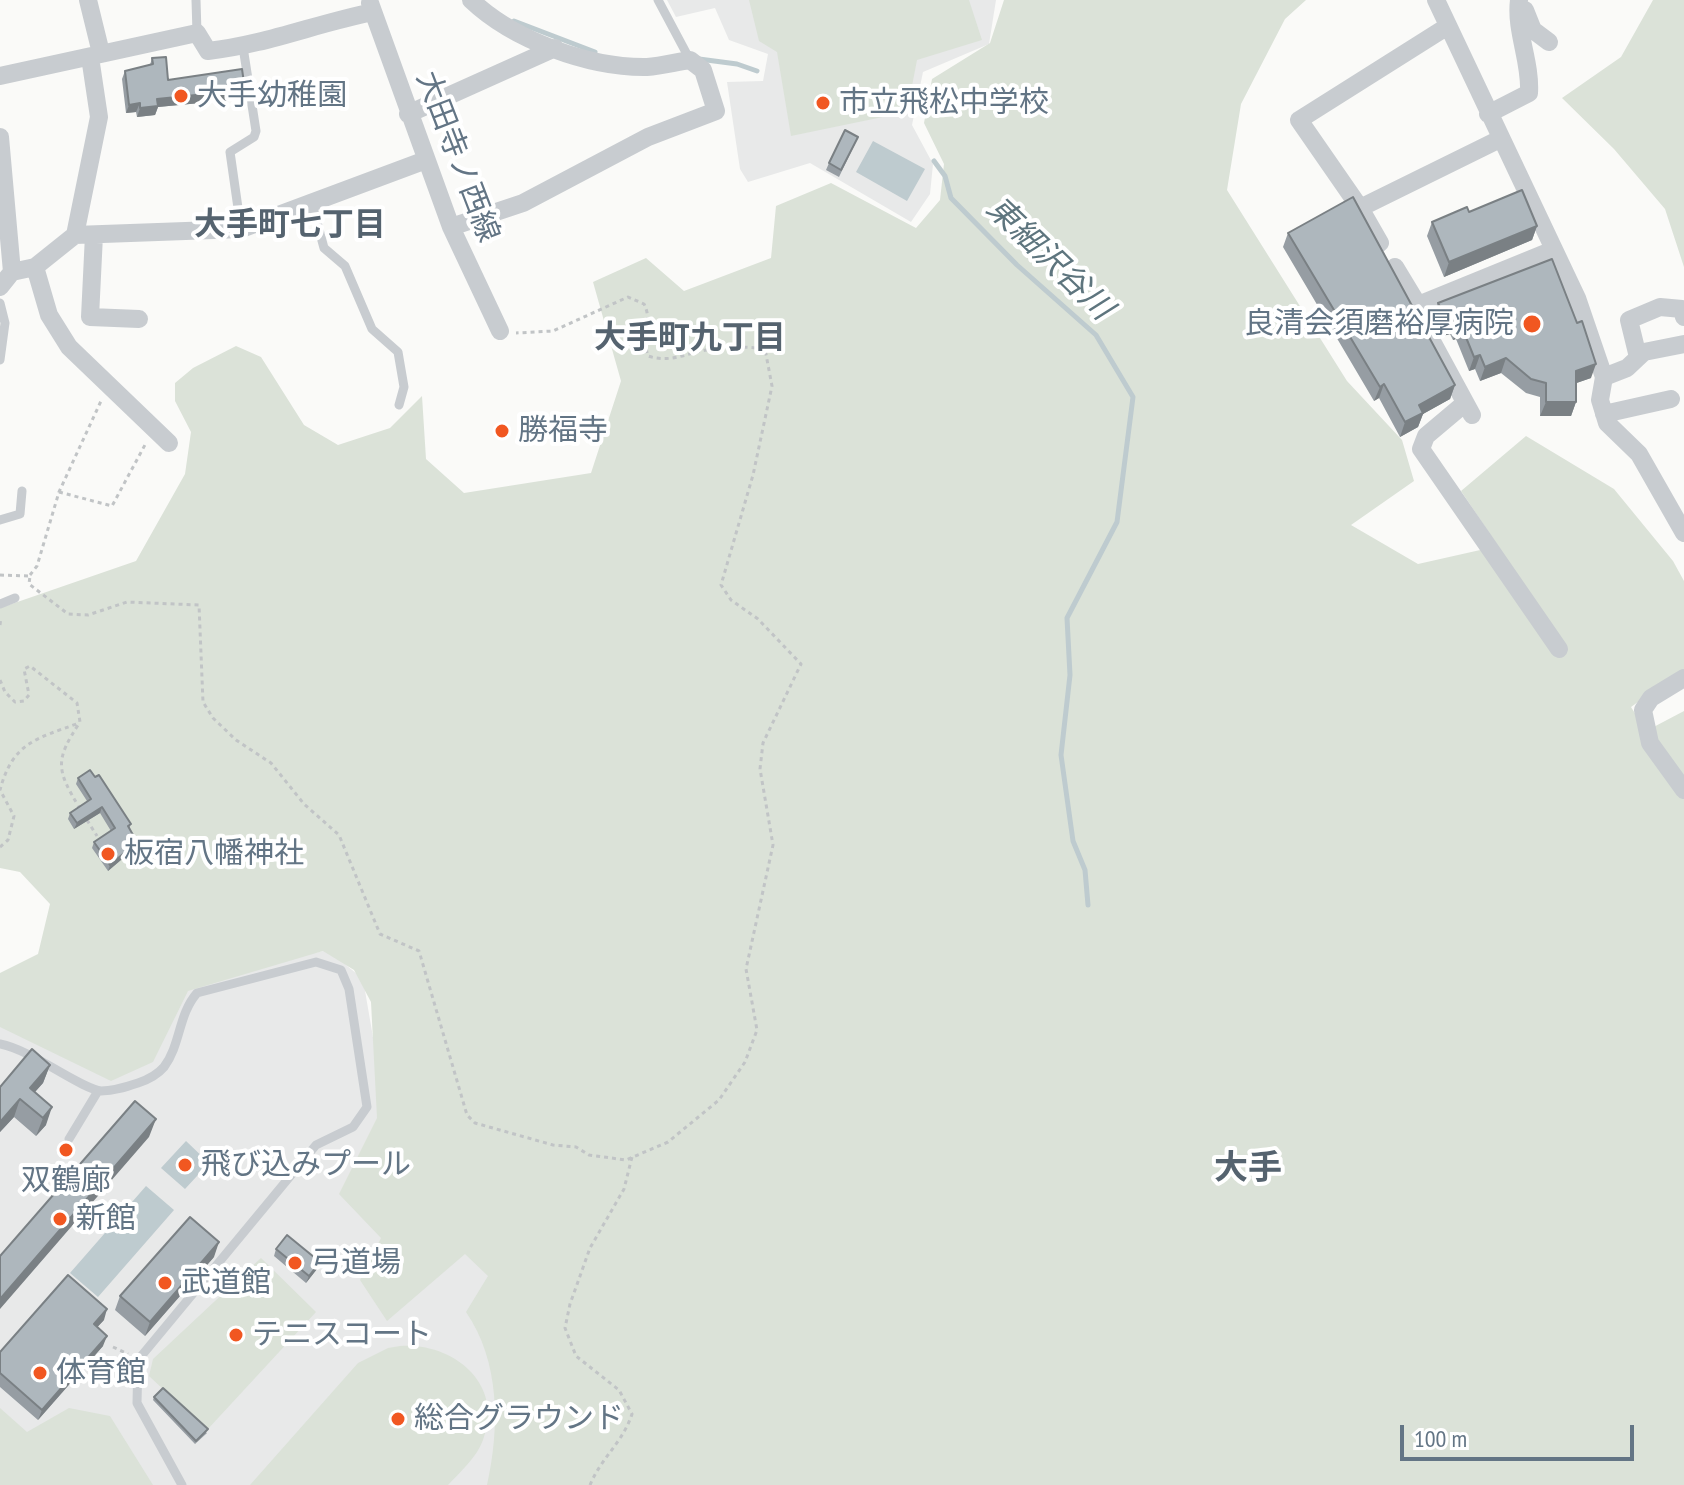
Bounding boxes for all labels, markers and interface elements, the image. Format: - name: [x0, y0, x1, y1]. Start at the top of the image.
- street label: 大田寺ノ西線: [408, 67, 506, 247]
- place label: 大手幼稚園: [197, 78, 347, 114]
- place label: 市立飛松中学校: [839, 85, 1049, 121]
- marker: 大手幼稚園: [172, 87, 190, 105]
- marker: 市立飛松中学校: [814, 94, 832, 112]
- water label: 東細沢谷川: [978, 190, 1120, 328]
- district label: 大手町七丁目: [194, 207, 386, 245]
- place label: 良清会須磨裕厚病院: [1244, 306, 1514, 342]
- marker: 良清会須磨裕厚病院: [1521, 313, 1543, 335]
- district label: 大手町九丁目: [594, 320, 786, 358]
- place label: 勝福寺: [518, 413, 608, 449]
- marker: 勝福寺: [493, 422, 511, 440]
- place label: 板宿八幡神社: [124, 836, 304, 872]
- marker: 板宿八幡神社: [99, 845, 117, 863]
- marker: 双鶴廊: [57, 1141, 75, 1159]
- place label: 飛び込みプール: [201, 1147, 411, 1183]
- district label: 大手: [1214, 1149, 1282, 1189]
- marker: 飛び込みプール: [176, 1156, 194, 1174]
- place label: 双鶴廊: [21, 1163, 111, 1199]
- place label: 新館: [76, 1201, 136, 1237]
- marker: 新館: [51, 1210, 69, 1228]
- place label: 弓道場: [311, 1245, 401, 1281]
- marker: 弓道場: [286, 1254, 304, 1272]
- place label: 武道館: [181, 1265, 271, 1301]
- marker: 武道館: [156, 1274, 174, 1292]
- place label: テニスコート: [252, 1317, 432, 1353]
- marker: テニスコート: [227, 1326, 245, 1344]
- place label: 体育館: [56, 1355, 146, 1391]
- marker: 体育館: [31, 1364, 49, 1382]
- place label: 総合グラウンド: [414, 1401, 624, 1437]
- scale bar: [1404, 1409, 1638, 1459]
- marker: 総合グラウンド: [389, 1410, 407, 1428]
- text: 100 m: [1414, 1423, 1467, 1454]

